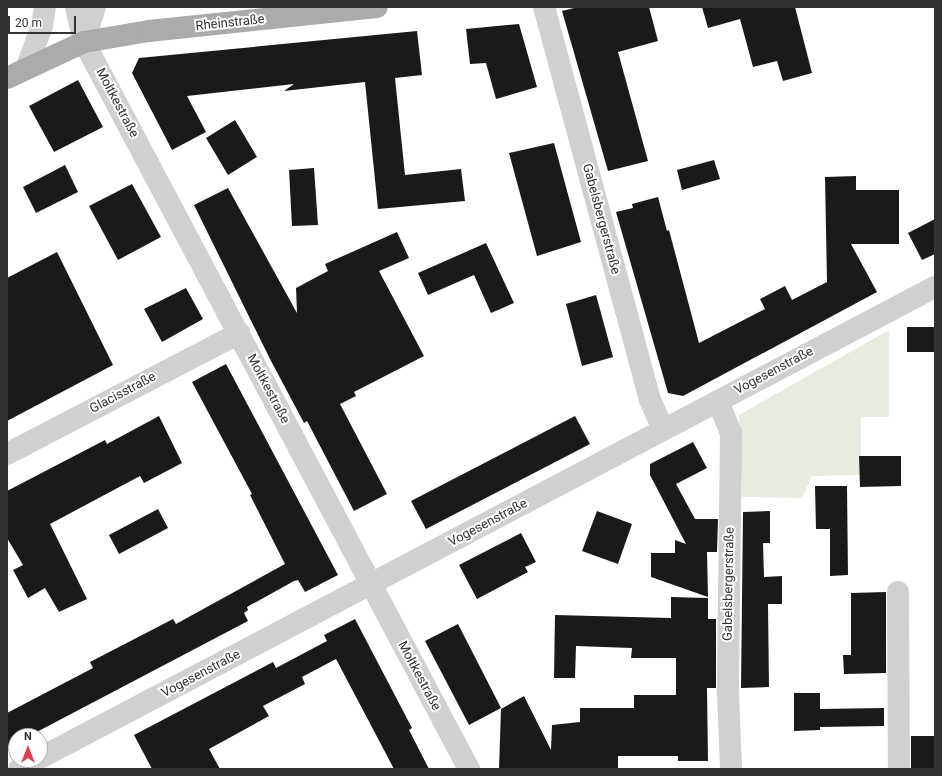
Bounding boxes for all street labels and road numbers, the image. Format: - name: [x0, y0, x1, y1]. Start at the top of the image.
- street label: Rheinstraße: [195, 12, 265, 34]
- street label: Moltkestraße: [92, 66, 142, 140]
- street label: Gabelsbergerstraße: [579, 162, 623, 276]
- street label: Vogesenstraße: [732, 344, 816, 398]
- street label: Moltkestraße: [243, 352, 293, 426]
- street label: Glacisstraße: [87, 369, 159, 417]
- street label: Vogesenstraße: [446, 496, 530, 550]
- street label: Gabelsbergerstraße: [720, 527, 738, 641]
- street label: Moltkestraße: [394, 639, 444, 713]
- street label: Vogesenstraße: [159, 647, 243, 701]

